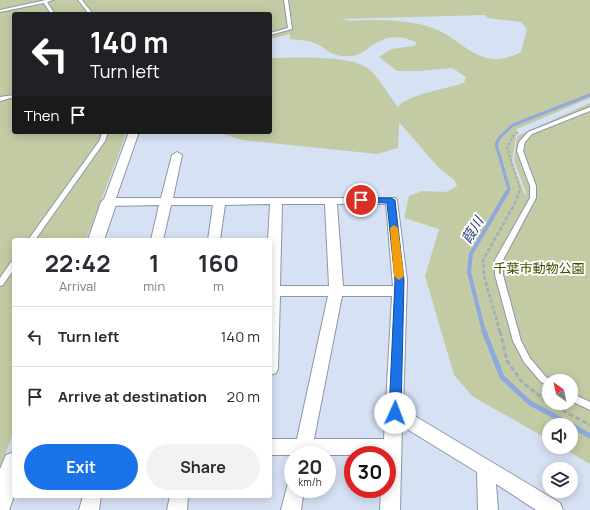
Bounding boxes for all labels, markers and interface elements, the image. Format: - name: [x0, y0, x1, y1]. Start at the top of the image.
- text: 140 m: [90, 23, 169, 61]
- icon: left: [24, 28, 76, 80]
- text: Turn left: [90, 59, 160, 83]
- icon: arrive: [67, 104, 89, 126]
- text: Then: [24, 105, 59, 126]
- pin: [344, 183, 378, 217]
- icon: arrive: [350, 189, 372, 211]
- water label: 葭川: [457, 211, 488, 247]
- text: 22:42: [45, 246, 111, 279]
- text: 1: [149, 246, 159, 279]
- text: 160: [198, 246, 239, 279]
- park label: 千葉市動物公園: [493, 259, 585, 277]
- text: Arrival: [59, 277, 96, 295]
- text: min: [143, 277, 165, 295]
- text: m: [213, 277, 224, 295]
- icon: left: [24, 326, 46, 348]
- text: Turn left: [58, 326, 120, 347]
- text: 140 m: [220, 326, 260, 347]
- north arrow: [542, 374, 578, 410]
- map controls: [542, 374, 578, 498]
- icon: arrive: [24, 386, 46, 408]
- text: Arrive at destination: [58, 386, 207, 407]
- text: 20 m: [227, 386, 260, 407]
- position arrow: [374, 392, 416, 434]
- button: sound: [542, 418, 578, 454]
- button: Exit: [24, 444, 138, 490]
- button: Share: [146, 444, 260, 490]
- speed limit sign: 30: [344, 446, 396, 498]
- text: 20: [297, 453, 323, 480]
- button: layers: [542, 462, 578, 498]
- text: km/h: [298, 475, 322, 489]

